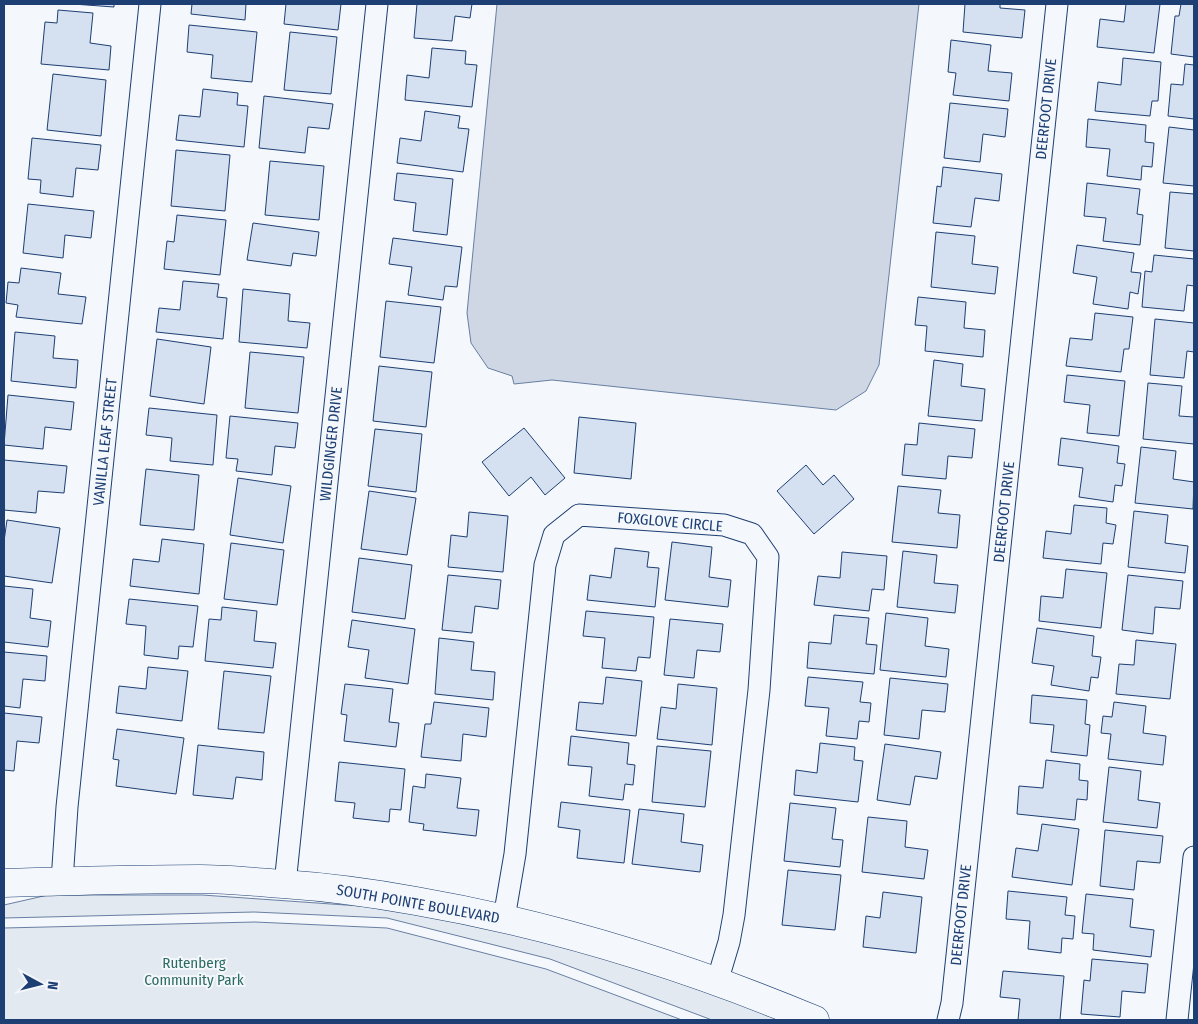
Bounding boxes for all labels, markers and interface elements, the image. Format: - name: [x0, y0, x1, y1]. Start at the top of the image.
- street label: DEERFOOT DRIVE: [1032, 58, 1060, 160]
- street label: VANILLA LEAF STREET: [89, 377, 121, 507]
- street label: WILDGINGER DRIVE: [316, 386, 346, 502]
- street label: DEERFOOT DRIVE: [990, 461, 1018, 563]
- street label: FOXGLOVE CIRCLE: [617, 508, 723, 536]
- street label: DEERFOOT DRIVE: [947, 864, 975, 966]
- street label: SOUTH POINTE BOULEVARD: [335, 881, 501, 927]
- park label: Rutenberg Community Park: [144, 954, 244, 989]
- north arrow: [15, 959, 65, 1009]
- text: N: [43, 980, 61, 991]

